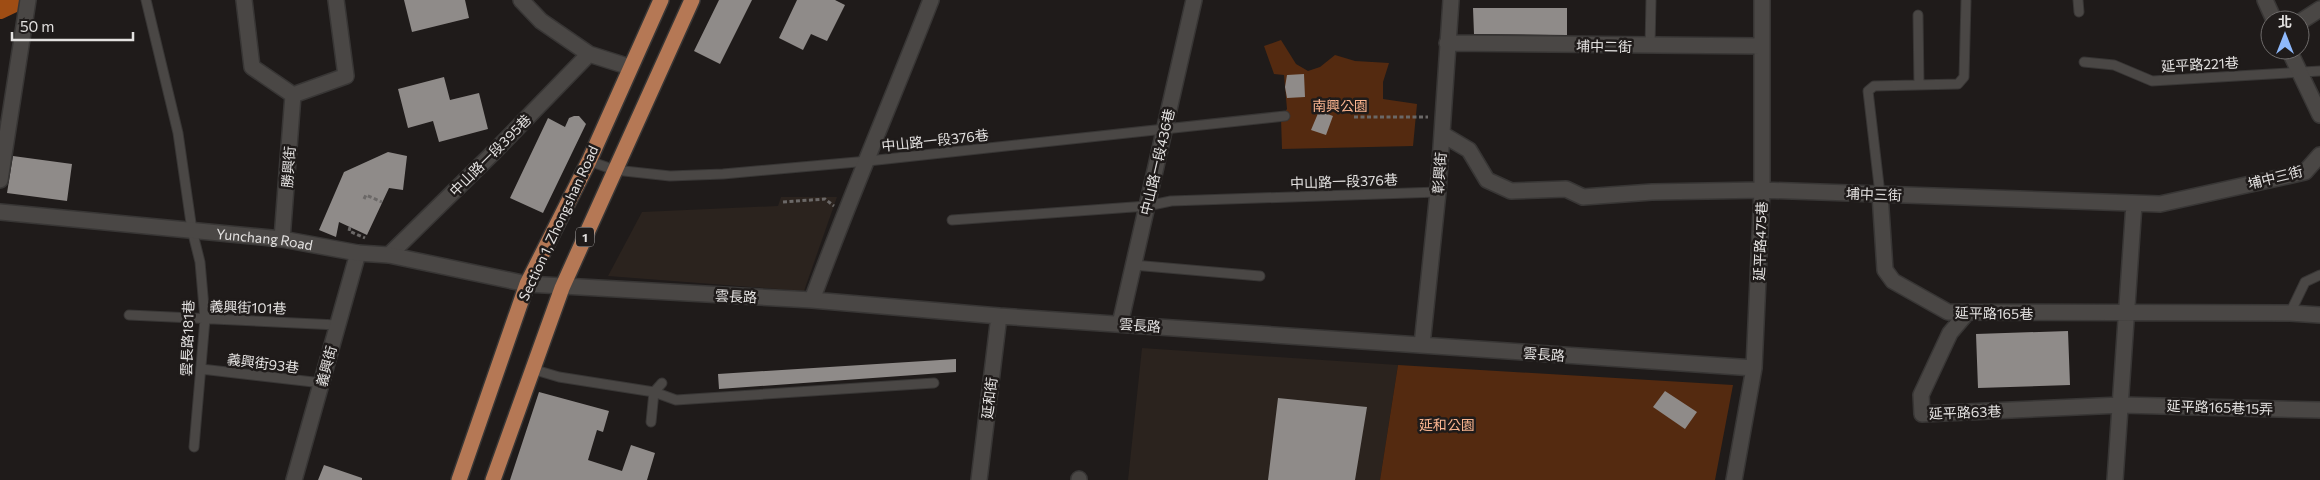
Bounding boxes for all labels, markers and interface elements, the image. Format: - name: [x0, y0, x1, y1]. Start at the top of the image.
- scale bar: [12, 10, 134, 42]
- north arrow: [2260, 10, 2310, 60]
- text: 北: [2278, 13, 2292, 30]
- text: 50 m: [20, 17, 54, 35]
- street label: 埔中二街: [1576, 37, 1632, 55]
- street label: 延平路221巷: [2161, 53, 2239, 75]
- park label: 南興公園: [1312, 97, 1368, 114]
- street label: 中山路一段436巷: [1136, 107, 1178, 217]
- street label: 中山路一段395巷: [446, 111, 534, 199]
- street label: 中山路一段376巷: [881, 126, 989, 154]
- street label: Section 1, Zhongshan Road: [515, 143, 601, 303]
- street label: 勝興街: [278, 145, 298, 189]
- street label: 彰興街: [1429, 151, 1449, 195]
- street label: 埔中三街: [2246, 162, 2304, 192]
- street label: 中山路一段376巷: [1290, 171, 1398, 191]
- street label: 埔中三街: [1846, 185, 1902, 203]
- street label: 延平路475巷: [1750, 201, 1770, 281]
- street label: Yunchang Road: [215, 224, 314, 253]
- road number: 1: [576, 228, 594, 246]
- street label: 雲長路: [715, 286, 757, 306]
- street label: 義興街101巷: [209, 297, 287, 317]
- street label: 雲長路181巷: [177, 299, 197, 377]
- street label: 延平路165巷: [1955, 304, 2033, 322]
- street label: 雲長路: [1118, 315, 1162, 335]
- street label: 義興街: [312, 344, 340, 388]
- street label: 雲長路: [1522, 344, 1566, 364]
- street label: 義興街93巷: [226, 350, 300, 376]
- street label: 延和街: [978, 376, 1000, 420]
- street label: 延平路165巷15弄: [2166, 397, 2274, 417]
- street label: 延平路63巷: [1928, 402, 2002, 422]
- park label: 延和公園: [1419, 416, 1475, 433]

